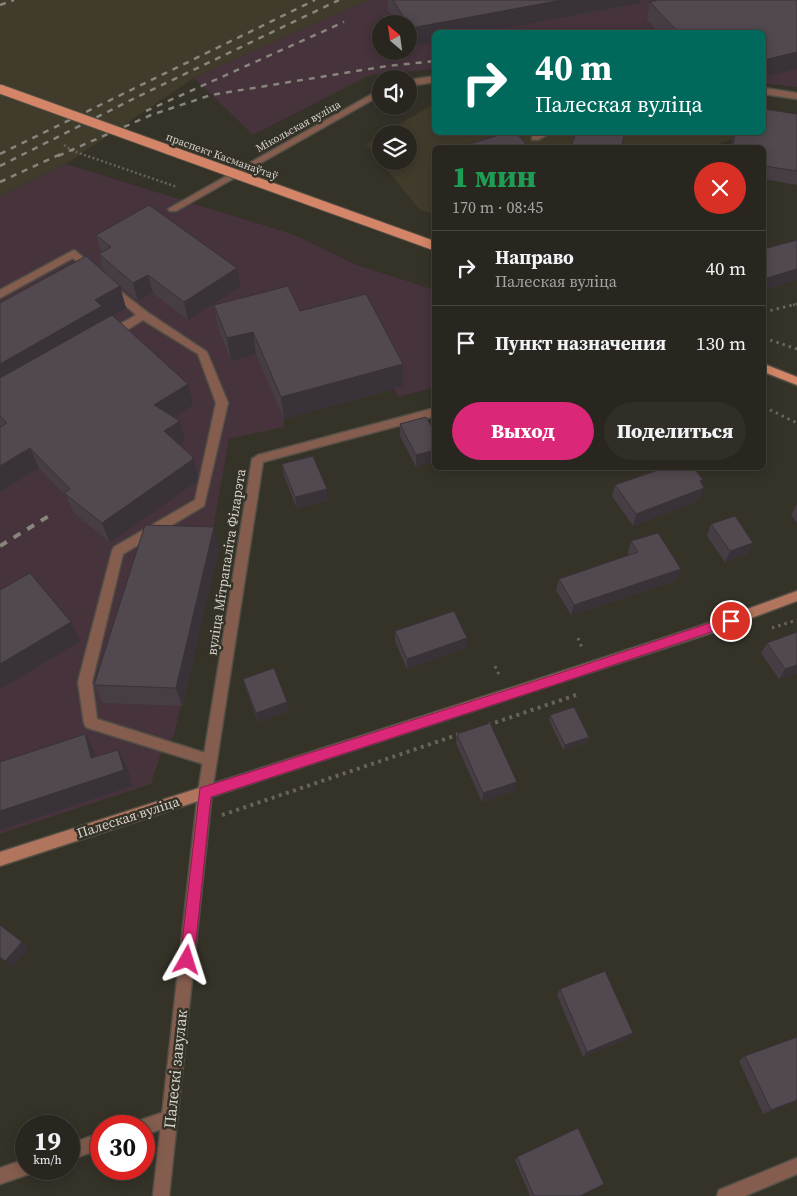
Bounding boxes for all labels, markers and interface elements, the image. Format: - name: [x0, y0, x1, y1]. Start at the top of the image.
- north arrow: [372, 15, 418, 60]
- map controls: [372, 15, 417, 170]
- text: 40 m: [535, 44, 612, 92]
- icon: right: [452, 50, 517, 115]
- button: sound: [372, 70, 417, 115]
- text: Палеская вуліца: [535, 89, 703, 119]
- street label: Мікольская вуліца: [253, 97, 344, 156]
- button: layers: [372, 125, 417, 170]
- street label: праспект Касманаўтаў: [164, 129, 280, 184]
- text: 1 мин: [452, 156, 536, 197]
- button: close: [694, 162, 746, 214]
- text: 170 m · 08:45: [452, 196, 543, 218]
- text: Направо: [495, 244, 574, 270]
- icon: right: [452, 254, 480, 282]
- text: 40 m: [705, 255, 746, 281]
- text: Палеская вуліца: [495, 270, 617, 292]
- icon: arrive: [452, 329, 480, 357]
- text: Пункт назначения: [495, 330, 666, 356]
- text: 130 m: [696, 330, 746, 356]
- button: Выход: [452, 402, 594, 460]
- button: Поделиться: [604, 402, 746, 460]
- street label: вуліца Мітрапаліта Філарэта: [201, 466, 251, 657]
- pin: [710, 600, 752, 642]
- icon: arrive: [717, 607, 745, 635]
- street label: Палеская вуліца: [74, 791, 183, 843]
- position arrow: [160, 933, 212, 985]
- street label: Палескі завулак: [158, 1008, 192, 1130]
- speed limit sign: 30: [90, 1115, 155, 1180]
- text: 19: [34, 1124, 61, 1158]
- text: km/h: [33, 1152, 62, 1168]

